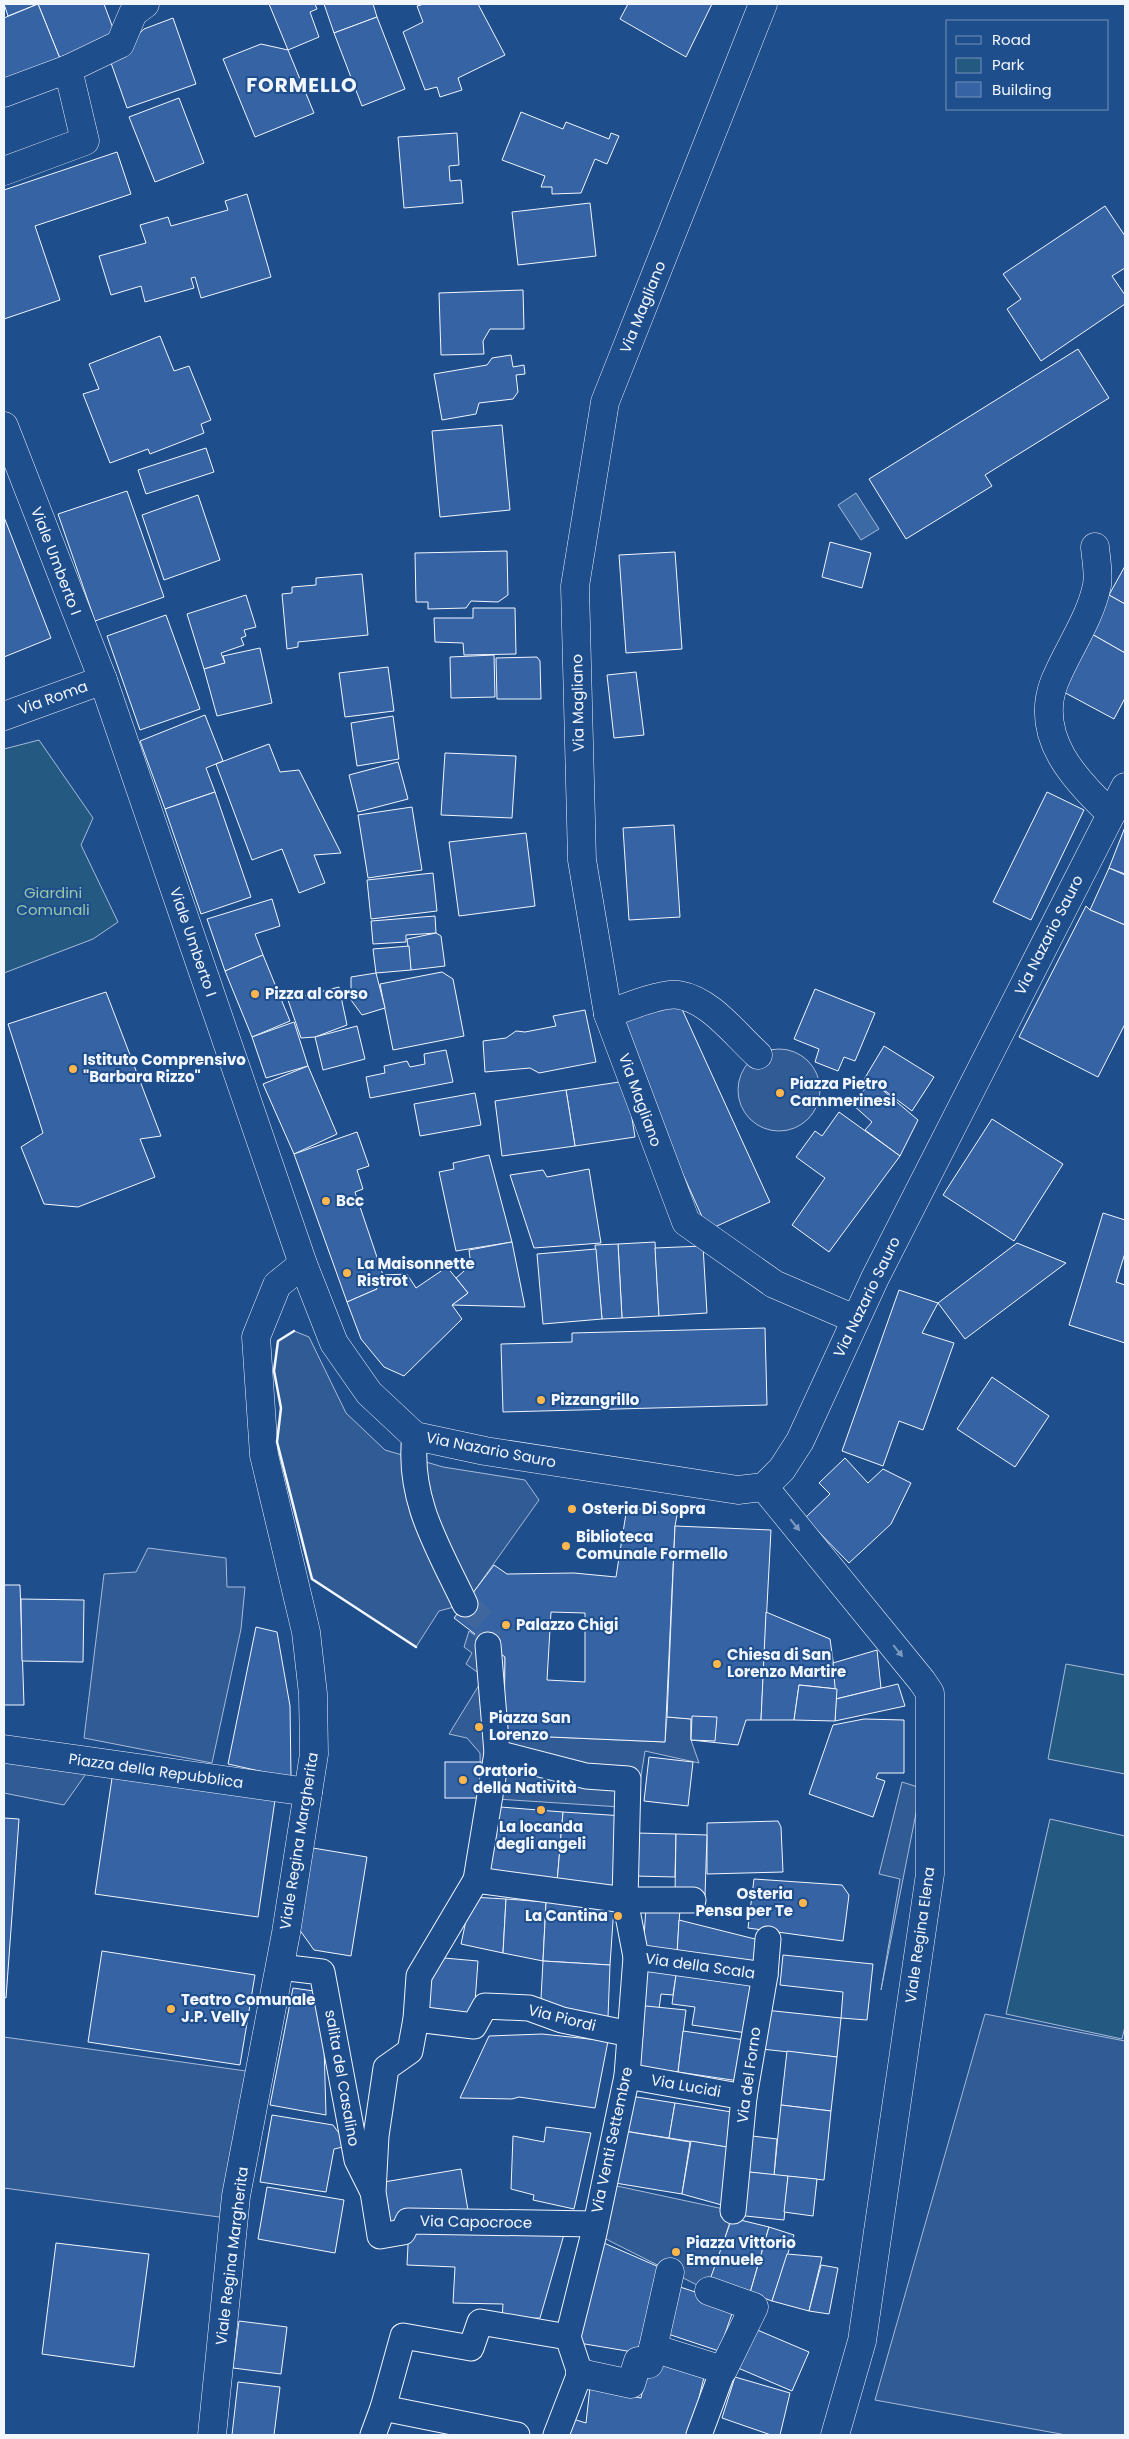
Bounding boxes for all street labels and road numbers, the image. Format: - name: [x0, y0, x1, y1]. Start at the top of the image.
- street label: Via Magliano: [614, 257, 671, 356]
- street label: Viale Umberto I: [26, 504, 87, 618]
- street label: Via Magliano: [566, 654, 589, 752]
- street label: Via Roma: [15, 675, 90, 720]
- street label: Via Nazario Sauro: [1009, 871, 1088, 998]
- street label: Viale Umberto I: [165, 884, 222, 999]
- street label: Via Magliano: [614, 1050, 667, 1149]
- street label: Via Nazario Sauro: [828, 1233, 905, 1361]
- street label: Via Nazario Sauro: [424, 1427, 558, 1472]
- street label: Piazza della Repubblica: [67, 1748, 245, 1793]
- street label: Viale Regina Margherita: [274, 1751, 323, 1931]
- street label: Viale Regina Elena: [900, 1865, 939, 2004]
- street label: Via della Scala: [644, 1947, 756, 1984]
- street label: Via Piordi: [526, 1999, 598, 2036]
- street label: salita del Casalino: [320, 2008, 365, 2148]
- street label: Via del Forno: [731, 2025, 766, 2124]
- street label: Via Venti Settembre: [586, 2065, 637, 2215]
- street label: Via Lucidi: [649, 2069, 723, 2102]
- street label: Viale Regina Margherita: [210, 2166, 253, 2346]
- street label: Via Capocroce: [420, 2210, 532, 2233]

